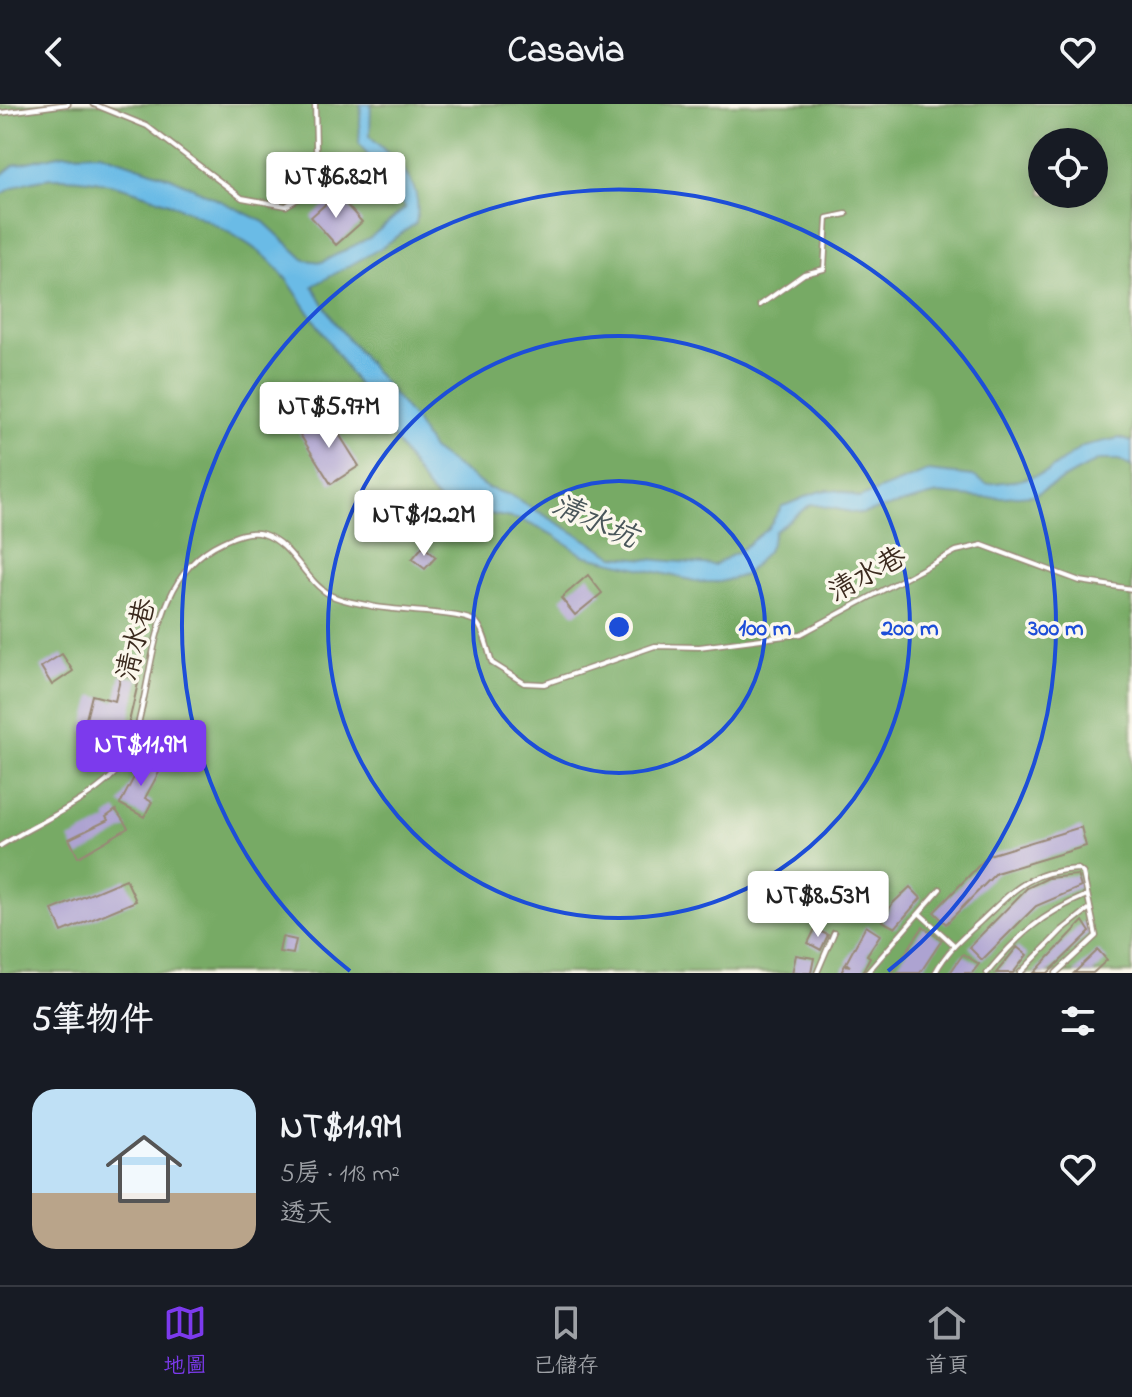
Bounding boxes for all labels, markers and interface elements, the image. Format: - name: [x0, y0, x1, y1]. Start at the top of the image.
- text: Casavia: [508, 26, 624, 79]
- icon: back: [32, 30, 76, 74]
- icon: heart: [1056, 30, 1100, 74]
- map controls: [1028, 128, 1108, 208]
- button: locate: [1028, 128, 1108, 208]
- pin: NT$6.82M: [253, 152, 419, 220]
- text: NT$6.82M: [284, 159, 388, 197]
- pin: NT$5.97M: [246, 382, 412, 450]
- text: NT$5.97M: [278, 389, 380, 427]
- water label: 清水坑: [544, 485, 647, 563]
- pin: NT$12.2M: [341, 490, 507, 558]
- text: NT$12.2M: [372, 497, 476, 535]
- street label: 清水巷: [821, 537, 916, 614]
- street label: 清水巷: [108, 593, 168, 686]
- text: 100 m: [739, 612, 792, 647]
- text: 200 m: [880, 612, 939, 647]
- text: 300 m: [1027, 612, 1084, 647]
- centre of rings: [605, 613, 633, 641]
- pin: NT$11.9M: [58, 720, 224, 788]
- text: NT$11.9M: [94, 727, 188, 765]
- pin: NT$8.53M: [735, 871, 901, 939]
- text: NT$8.53M: [766, 878, 870, 916]
- text: 5筆物件: [32, 997, 153, 1047]
- icon: filters: [1056, 999, 1100, 1043]
- text: NT$11.9M: [280, 1104, 402, 1154]
- icon: home: [96, 1121, 192, 1217]
- icon: heart: [1056, 1147, 1100, 1191]
- text: 5房 · 118 m²: [280, 1156, 400, 1194]
- text: 透天: [280, 1196, 332, 1234]
- tab: 地圖: [163, 1301, 207, 1383]
- tab: 已儲存: [533, 1301, 599, 1383]
- tab: 首頁: [925, 1301, 969, 1383]

